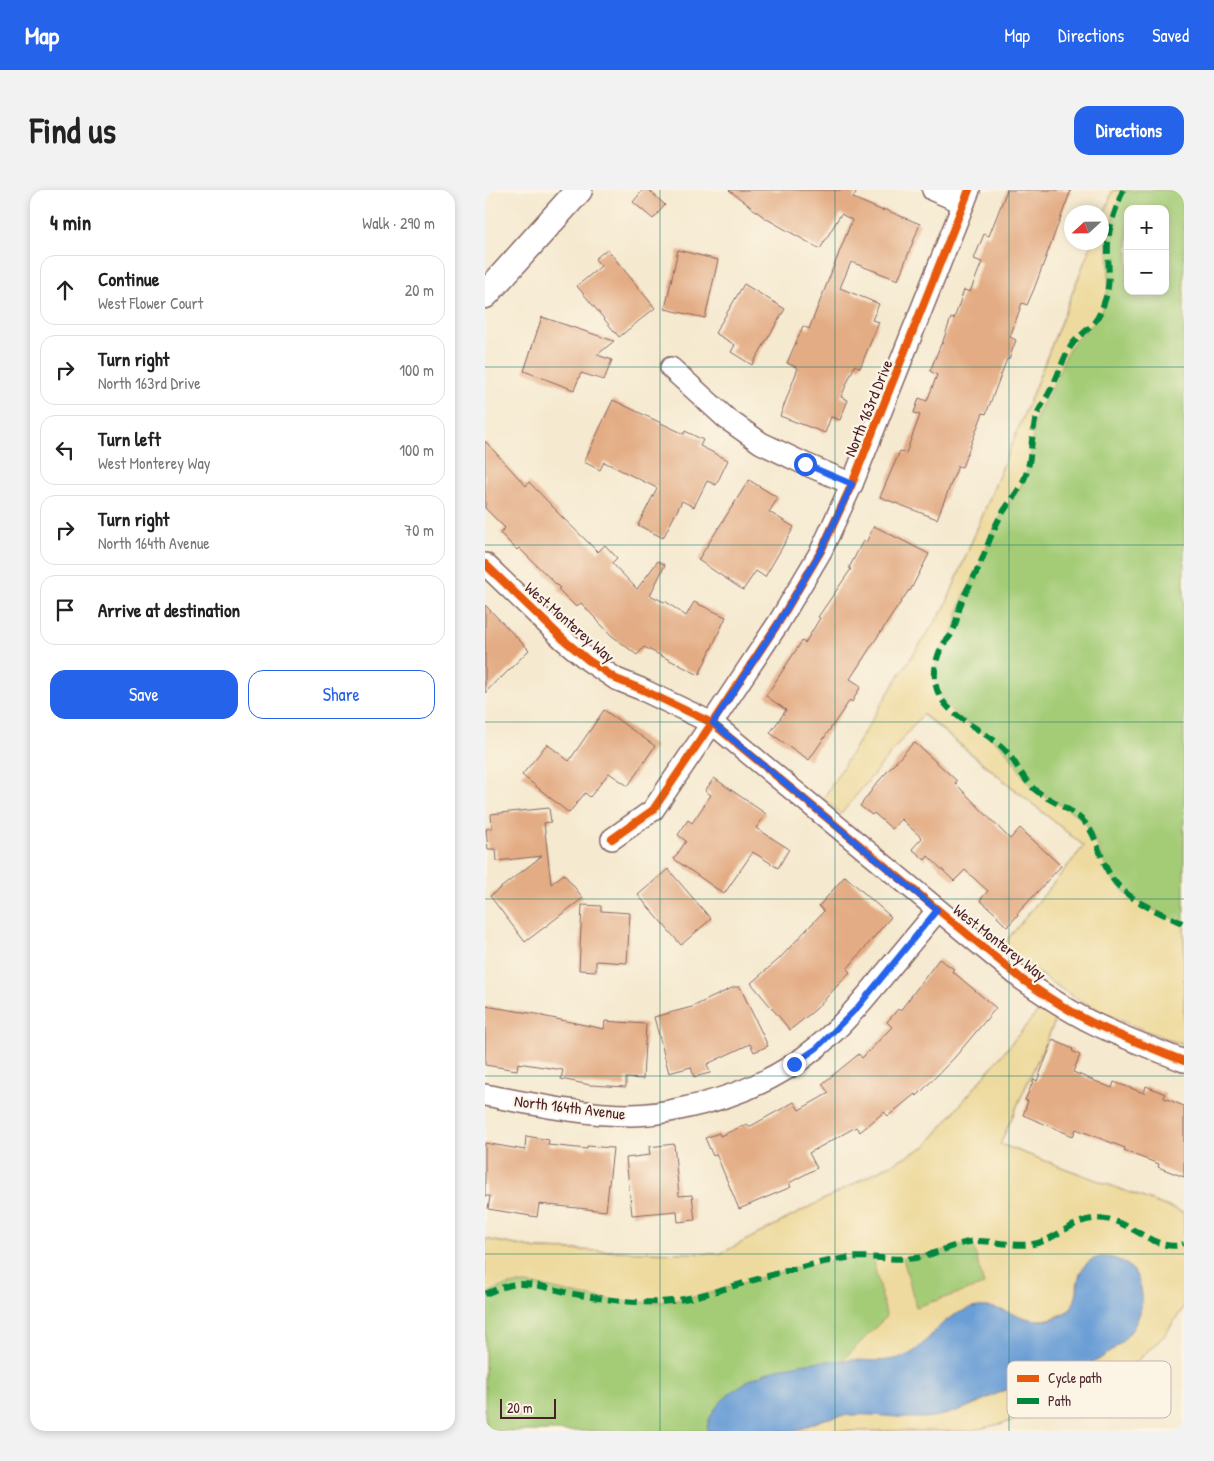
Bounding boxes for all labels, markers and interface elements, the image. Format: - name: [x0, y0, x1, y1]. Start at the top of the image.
- text: Map: [25, 19, 59, 51]
- text: Map: [1005, 23, 1030, 48]
- text: Directions: [1058, 23, 1124, 48]
- text: Saved: [1152, 23, 1189, 48]
- button: Directions: [1074, 106, 1184, 155]
- text: Find us: [30, 107, 116, 154]
- north arrow: [1064, 205, 1109, 250]
- map controls: [1124, 205, 1169, 295]
- button: +: [1124, 205, 1169, 250]
- text: 4 min: [50, 208, 91, 237]
- text: Walk · 290 m: [362, 212, 435, 234]
- button: −: [1124, 250, 1169, 295]
- text: Continue: [98, 266, 159, 292]
- icon: ahead: [51, 276, 79, 304]
- text: 20 m: [405, 279, 434, 301]
- text: West Flower Court: [98, 292, 203, 314]
- text: Turn right: [98, 346, 169, 372]
- icon: right: [51, 356, 79, 384]
- street label: North 163rd Drive: [839, 356, 898, 460]
- text: 100 m: [399, 359, 434, 381]
- text: North 163rd Drive: [98, 372, 201, 394]
- text: Turn left: [98, 426, 161, 452]
- icon: left: [51, 436, 79, 464]
- text: 100 m: [399, 439, 434, 461]
- text: West Monterey Way: [98, 452, 211, 474]
- route start: [794, 453, 817, 476]
- text: Turn right: [98, 506, 169, 532]
- icon: right: [51, 516, 79, 544]
- text: 70 m: [404, 519, 434, 541]
- text: North 164th Avenue: [98, 532, 210, 554]
- street label: West Monterey Way: [520, 577, 620, 667]
- icon: arrive: [51, 596, 79, 624]
- text: Arrive at destination: [98, 597, 240, 623]
- button: Save: [50, 670, 238, 719]
- button: Share: [248, 670, 435, 719]
- street label: West Monterey Way: [949, 899, 1051, 985]
- route end: [783, 1053, 806, 1076]
- street label: North 164th Avenue: [513, 1089, 627, 1125]
- legend: [1007, 1361, 1171, 1418]
- text: Cycle path: [1048, 1368, 1102, 1388]
- text: Path: [1048, 1391, 1071, 1410]
- scale bar: [500, 1396, 556, 1419]
- text: 20 m: [507, 1398, 533, 1417]

